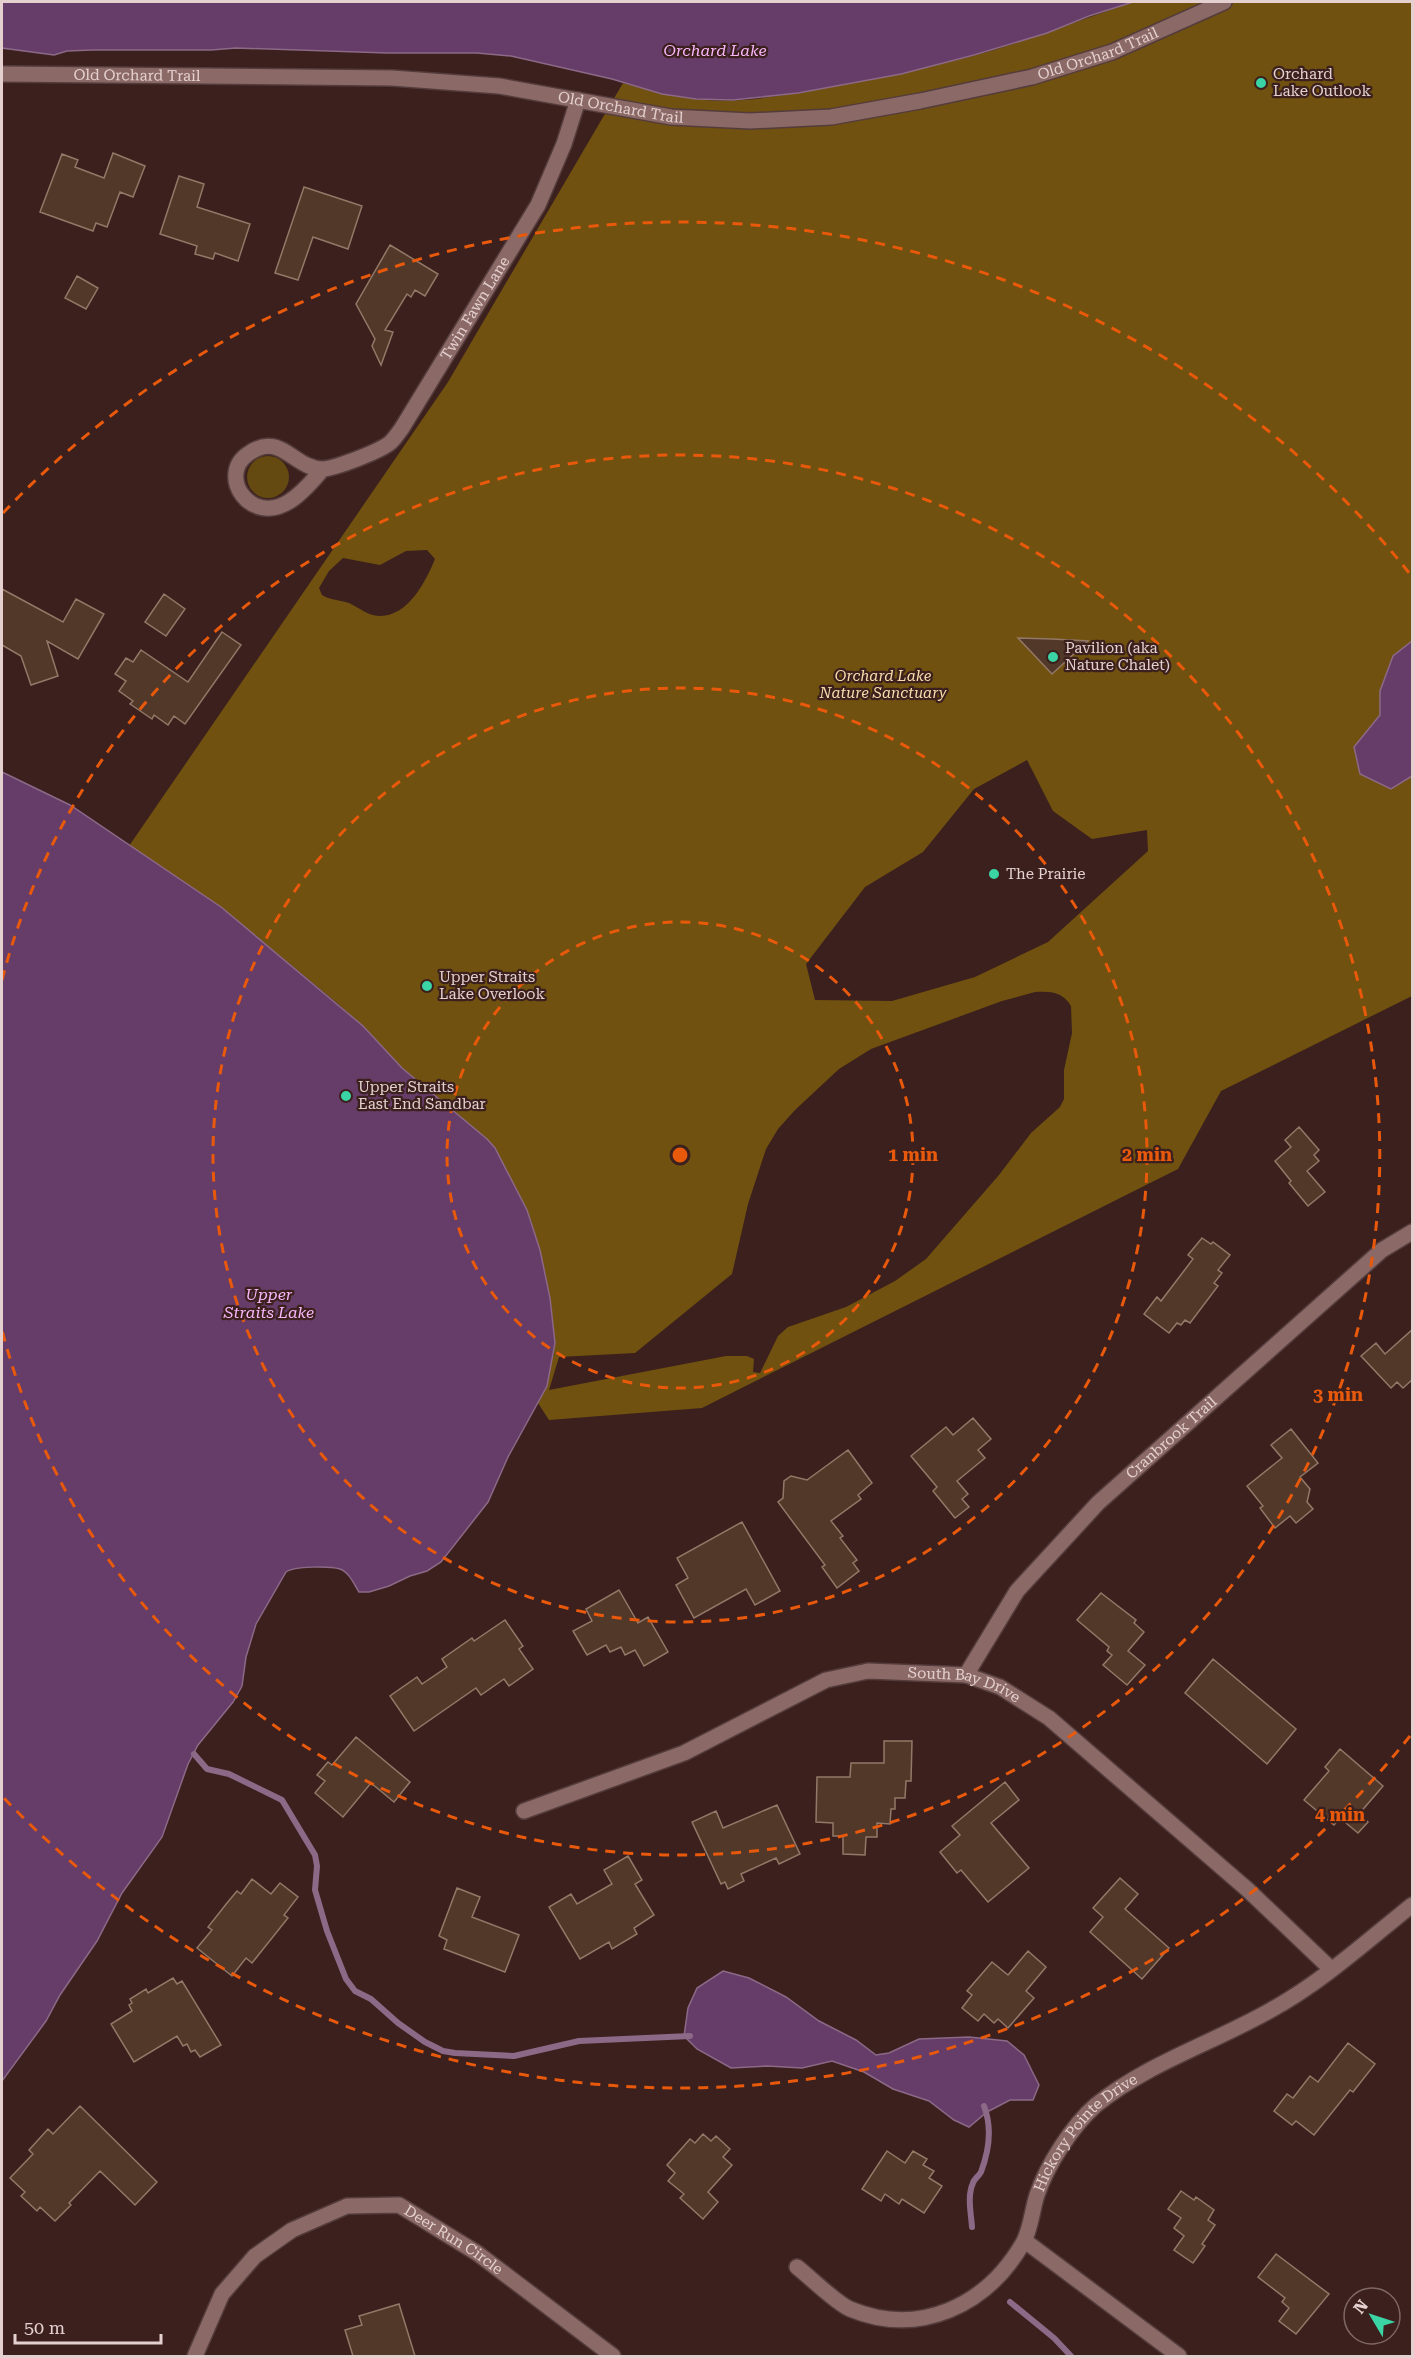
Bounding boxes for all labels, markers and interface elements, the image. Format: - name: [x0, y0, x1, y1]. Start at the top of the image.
- street label: Old Orchard Trail: [1035, 23, 1161, 84]
- water label: Orchard Lake: [663, 41, 767, 60]
- place label: Orchard Lake Outlook: [1273, 65, 1372, 100]
- street label: Old Orchard Trail: [73, 66, 201, 85]
- marker: Orchard Lake Outlook: [1254, 76, 1268, 90]
- street label: Old Orchard Trail: [557, 88, 684, 127]
- street label: Twin Fawn Lane: [437, 253, 513, 363]
- place label: Pavilion (aka Nature Chalet): [1065, 639, 1170, 674]
- marker: Pavilion (aka Nature Chalet): [1046, 650, 1060, 664]
- park label: Orchard Lake Nature Sanctuary: [819, 667, 947, 702]
- place label: The Prairie: [1006, 865, 1086, 883]
- marker: The Prairie: [987, 867, 1001, 881]
- place label: Upper Straits Lake Overlook: [439, 968, 545, 1003]
- marker: Upper Straits Lake Overlook: [420, 979, 434, 993]
- place label: Upper Straits East End Sandbar: [358, 1078, 486, 1113]
- marker: Upper Straits East End Sandbar: [339, 1089, 353, 1103]
- text: 1 min: [888, 1144, 938, 1165]
- text: 2 min: [1122, 1144, 1172, 1165]
- centre of rings: [670, 1145, 690, 1165]
- water label: Upper Straits Lake: [223, 1285, 314, 1322]
- text: 3 min: [1313, 1384, 1363, 1405]
- street label: Cranbrook Trail: [1122, 1392, 1221, 1483]
- street label: South Bay Drive: [907, 1664, 1024, 1707]
- text: 4 min: [1315, 1804, 1365, 1825]
- street label: Hickory Pointe Drive: [1030, 2070, 1141, 2194]
- street label: Deer Run Circle: [401, 2201, 507, 2278]
- north arrow: [1342, 2286, 1402, 2346]
- text: N: [1349, 2296, 1372, 2318]
- scale bar: [15, 2307, 160, 2345]
- text: 50 m: [24, 2317, 65, 2338]

